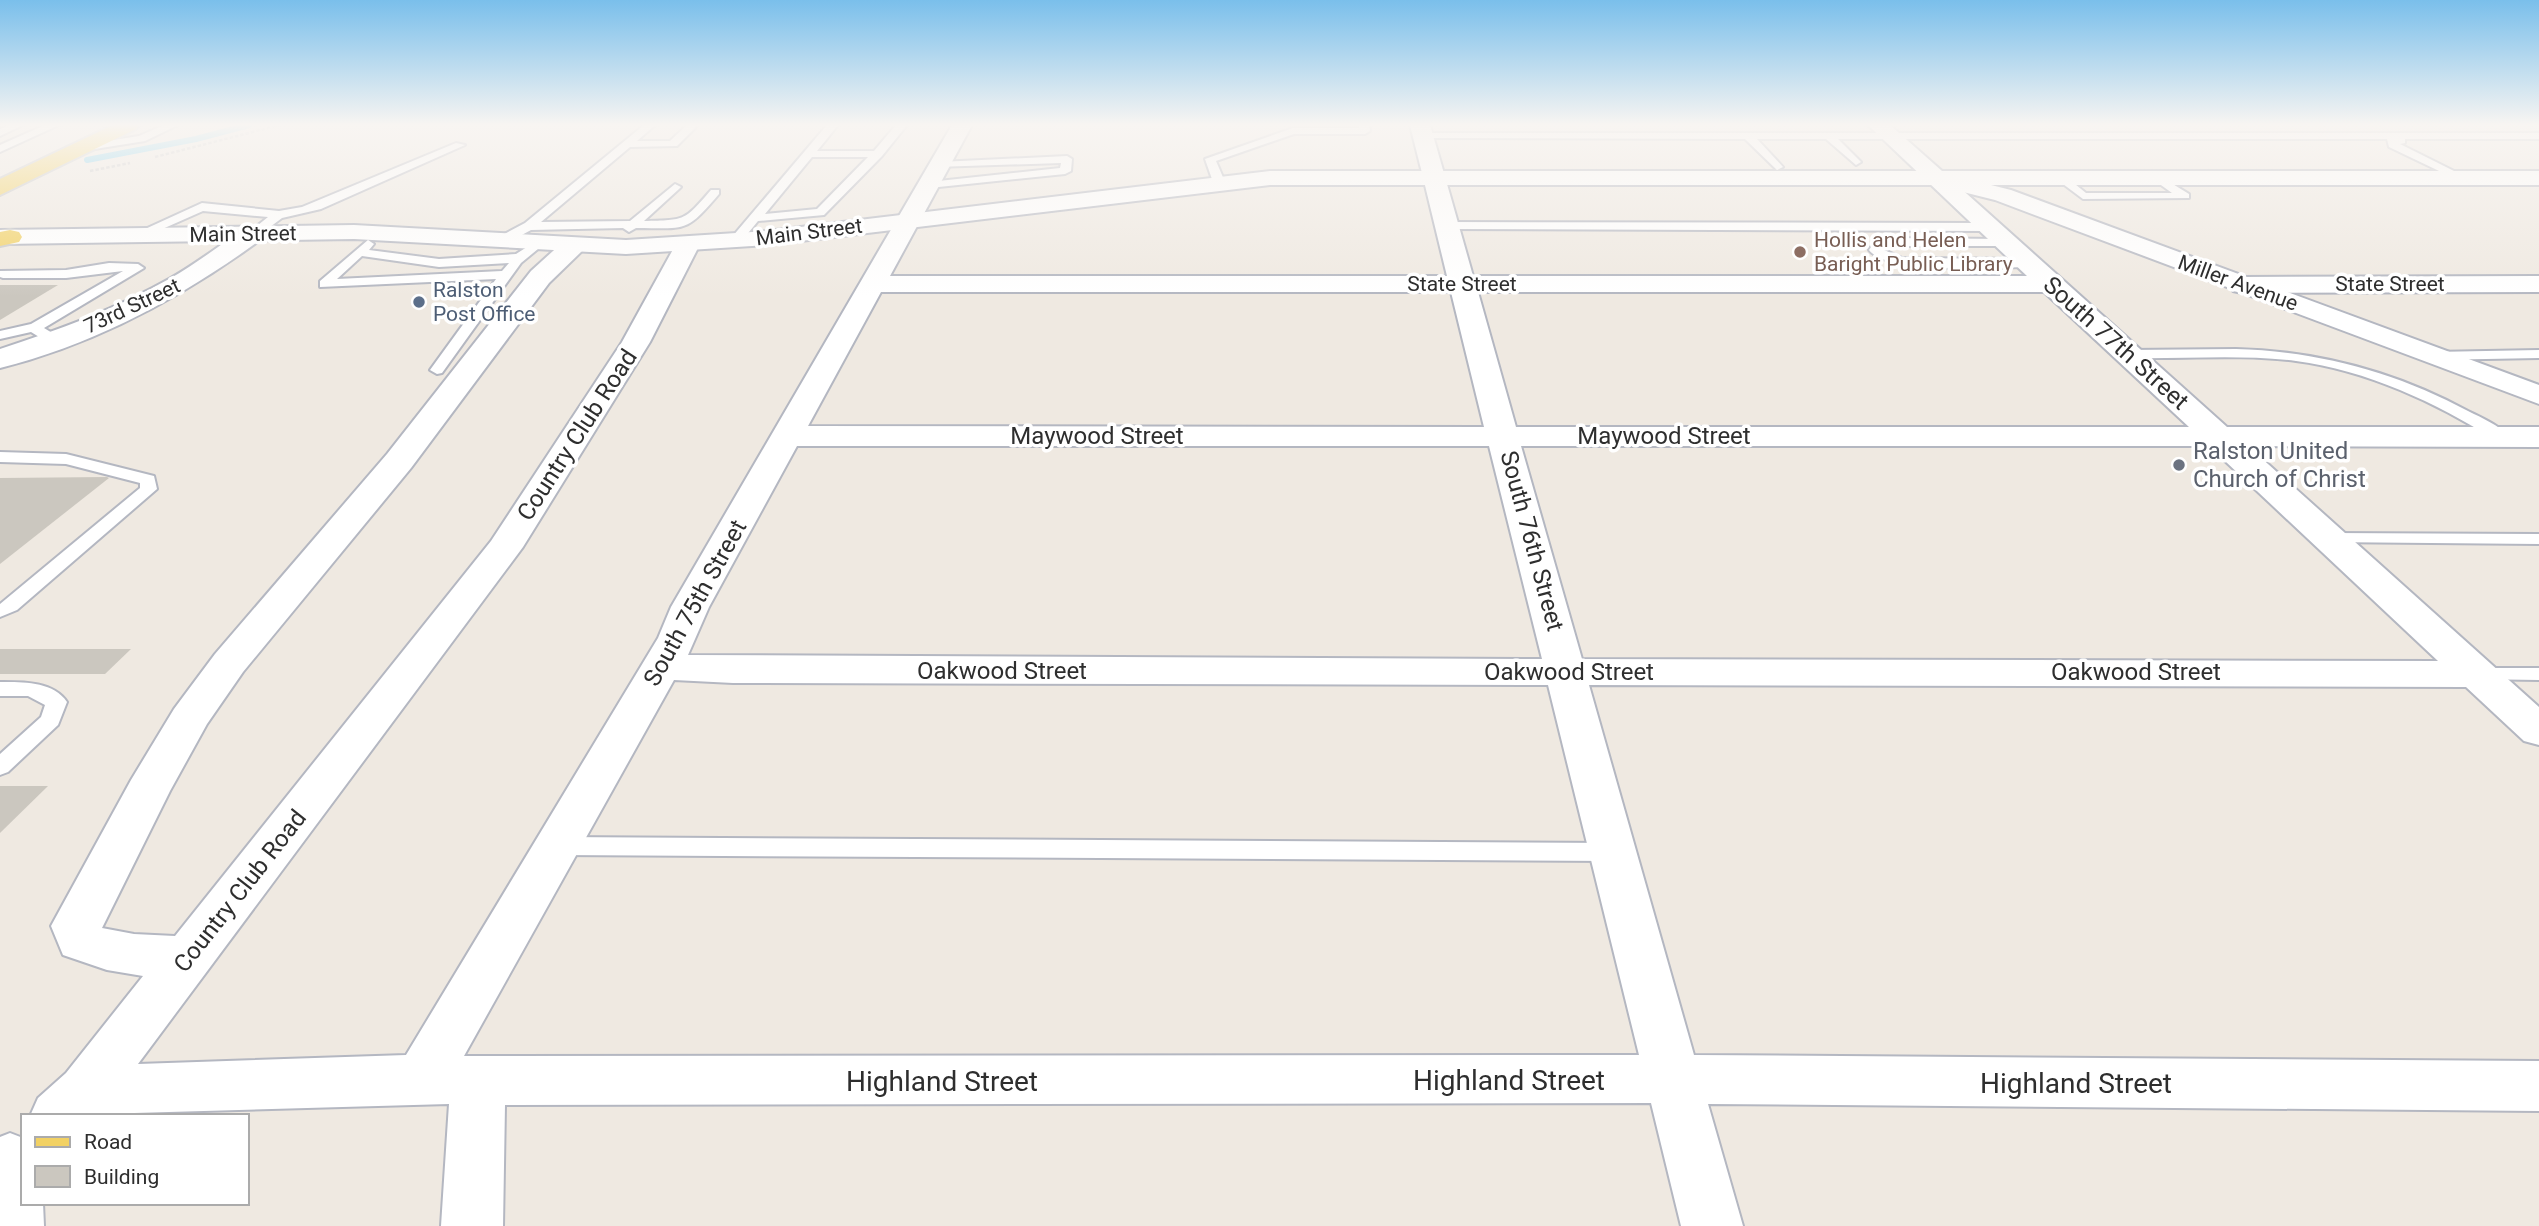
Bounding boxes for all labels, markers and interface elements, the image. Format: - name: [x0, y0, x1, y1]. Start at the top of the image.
- street label: Main Street: [754, 214, 864, 250]
- street label: Main Street: [189, 221, 297, 247]
- place label: Hollis and Helen Baright Public Library: [1814, 228, 2013, 276]
- marker: Hollis and Helen Baright Public Library: [1792, 244, 1808, 260]
- street label: Miller Avenue: [2175, 250, 2301, 316]
- street label: South 77th Street: [2038, 271, 2194, 416]
- street label: State Street: [1407, 272, 1517, 296]
- street label: State Street: [2335, 272, 2445, 296]
- street label: 73rd Street: [80, 273, 184, 339]
- place label: Ralston Post Office: [433, 278, 536, 326]
- marker: Ralston Post Office: [411, 294, 427, 310]
- street label: Country Club Road: [511, 344, 643, 526]
- street label: Maywood Street: [1010, 422, 1184, 450]
- street label: Maywood Street: [1577, 422, 1751, 450]
- place label: Ralston United Church of Christ: [2193, 437, 2366, 493]
- street label: South 76th Street: [1494, 448, 1570, 634]
- marker: Ralston United Church of Christ: [2171, 457, 2187, 473]
- street label: South 75th Street: [638, 515, 752, 691]
- street label: Oakwood Street: [917, 657, 1087, 685]
- street label: Oakwood Street: [1484, 658, 1654, 686]
- street label: Oakwood Street: [2051, 658, 2221, 686]
- street label: Country Club Road: [168, 804, 312, 978]
- street label: Highland Street: [1413, 1064, 1605, 1097]
- street label: Highland Street: [846, 1065, 1038, 1098]
- street label: Highland Street: [1980, 1067, 2172, 1100]
- legend: [21, 1114, 248, 1205]
- text: Road: [84, 1130, 132, 1154]
- text: Building: [84, 1165, 159, 1189]

